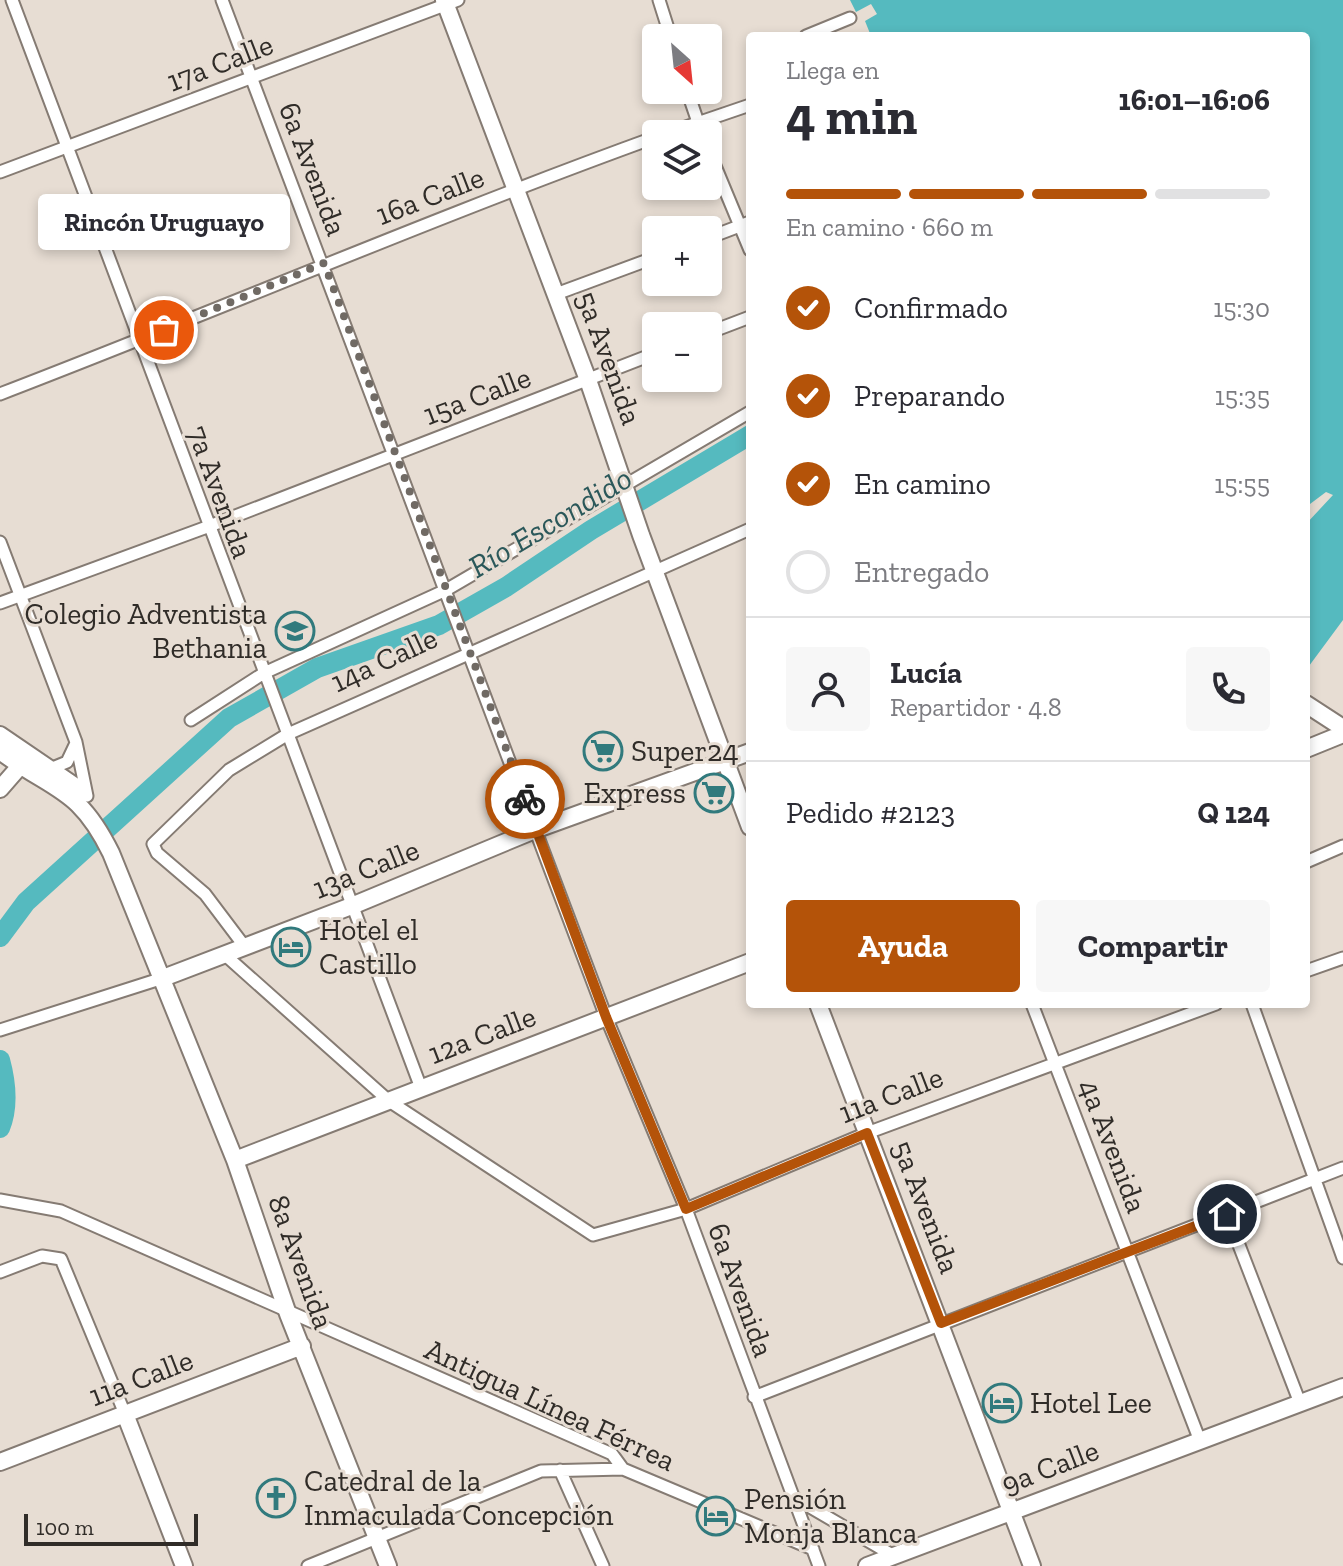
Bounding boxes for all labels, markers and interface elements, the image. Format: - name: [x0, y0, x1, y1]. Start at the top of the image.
- north arrow: [642, 24, 722, 104]
- map controls: [642, 24, 722, 392]
- street label: 17a Calle: [162, 26, 278, 100]
- text: Llega en: [786, 54, 879, 86]
- text: 16:01–16:06: [1119, 82, 1270, 118]
- text: 4 min: [786, 85, 917, 147]
- street label: 6a Avenida: [271, 97, 355, 241]
- button: layers: [642, 120, 722, 200]
- street label: 16a Calle: [371, 159, 489, 233]
- callout: Rincón Uruguayo: [38, 194, 290, 250]
- text: Rincón Uruguayo: [64, 206, 264, 238]
- text: En camino · 660 m: [786, 211, 993, 243]
- button: +: [642, 216, 722, 296]
- street label: 5a Avenida: [568, 286, 650, 430]
- icon: check: [786, 286, 830, 330]
- text: Confirmado: [854, 290, 1008, 326]
- text: 15:30: [1213, 292, 1270, 324]
- pin: [130, 296, 198, 364]
- icon: bag: [142, 308, 186, 352]
- button: −: [642, 312, 722, 392]
- street label: 15a Calle: [418, 359, 536, 433]
- icon: check: [786, 374, 830, 418]
- text: Preparando: [854, 378, 1005, 414]
- text: 15:35: [1215, 380, 1270, 412]
- street label: 7a Avenida: [179, 421, 261, 563]
- water label: Río Escondido: [461, 458, 639, 586]
- icon: check: [786, 462, 830, 506]
- text: En camino: [854, 466, 991, 502]
- text: 15:55: [1214, 468, 1270, 500]
- text: Entregado: [854, 554, 989, 590]
- place label: Colegio Adventista Bethania: [24, 596, 267, 666]
- school or university icon: Colegio Adventista Bethania: [274, 610, 316, 652]
- street label: 14a Calle: [325, 620, 443, 700]
- button: person: [786, 647, 870, 731]
- button: phone: [1186, 647, 1270, 731]
- text: Lucía: [890, 655, 962, 691]
- text: Repartidor · 4.8: [890, 691, 1062, 723]
- supermarket icon: Super24: [582, 730, 624, 772]
- place label: Super24: [631, 733, 739, 769]
- courier: [485, 759, 565, 839]
- supermarket icon: Express: [693, 772, 735, 814]
- place label: Express: [583, 775, 686, 811]
- icon: bike: [503, 777, 547, 821]
- text: Pedido #2123: [786, 795, 955, 831]
- text: Q 124: [1198, 795, 1270, 831]
- street label: 13a Calle: [308, 831, 424, 907]
- button: Ayuda: [786, 900, 1020, 992]
- button: Compartir: [1036, 900, 1270, 992]
- place label: Hotel el Castillo: [319, 912, 418, 982]
- hotel icon: Hotel el Castillo: [270, 926, 312, 968]
- street label: 12a Calle: [423, 998, 541, 1072]
- street label: 11a Calle: [834, 1059, 948, 1131]
- street label: 4a Avenida: [1071, 1074, 1155, 1218]
- street label: 5a Avenida: [884, 1136, 968, 1278]
- pin: [1193, 1180, 1261, 1248]
- street label: 8a Avenida: [260, 1190, 342, 1334]
- icon: home: [1205, 1192, 1249, 1236]
- street label: 6a Avenida: [700, 1218, 782, 1362]
- street label: Antigua Línea Férrea: [419, 1331, 681, 1479]
- street label: 11a Calle: [84, 1342, 198, 1414]
- hotel icon: Hotel Lee: [981, 1382, 1023, 1424]
- place label: Hotel Lee: [1030, 1385, 1152, 1421]
- street label: 9a Calle: [996, 1432, 1104, 1502]
- place label: Catedral de la Inmaculada Concepción: [304, 1463, 613, 1533]
- church icon: Catedral de la Inmaculada Concepción: [255, 1477, 297, 1519]
- place label: Pensión Monja Blanca: [744, 1481, 917, 1551]
- hotel icon: Pensión Monja Blanca: [695, 1495, 737, 1537]
- scale bar: [24, 1510, 198, 1546]
- text: 100 m: [36, 1514, 94, 1541]

